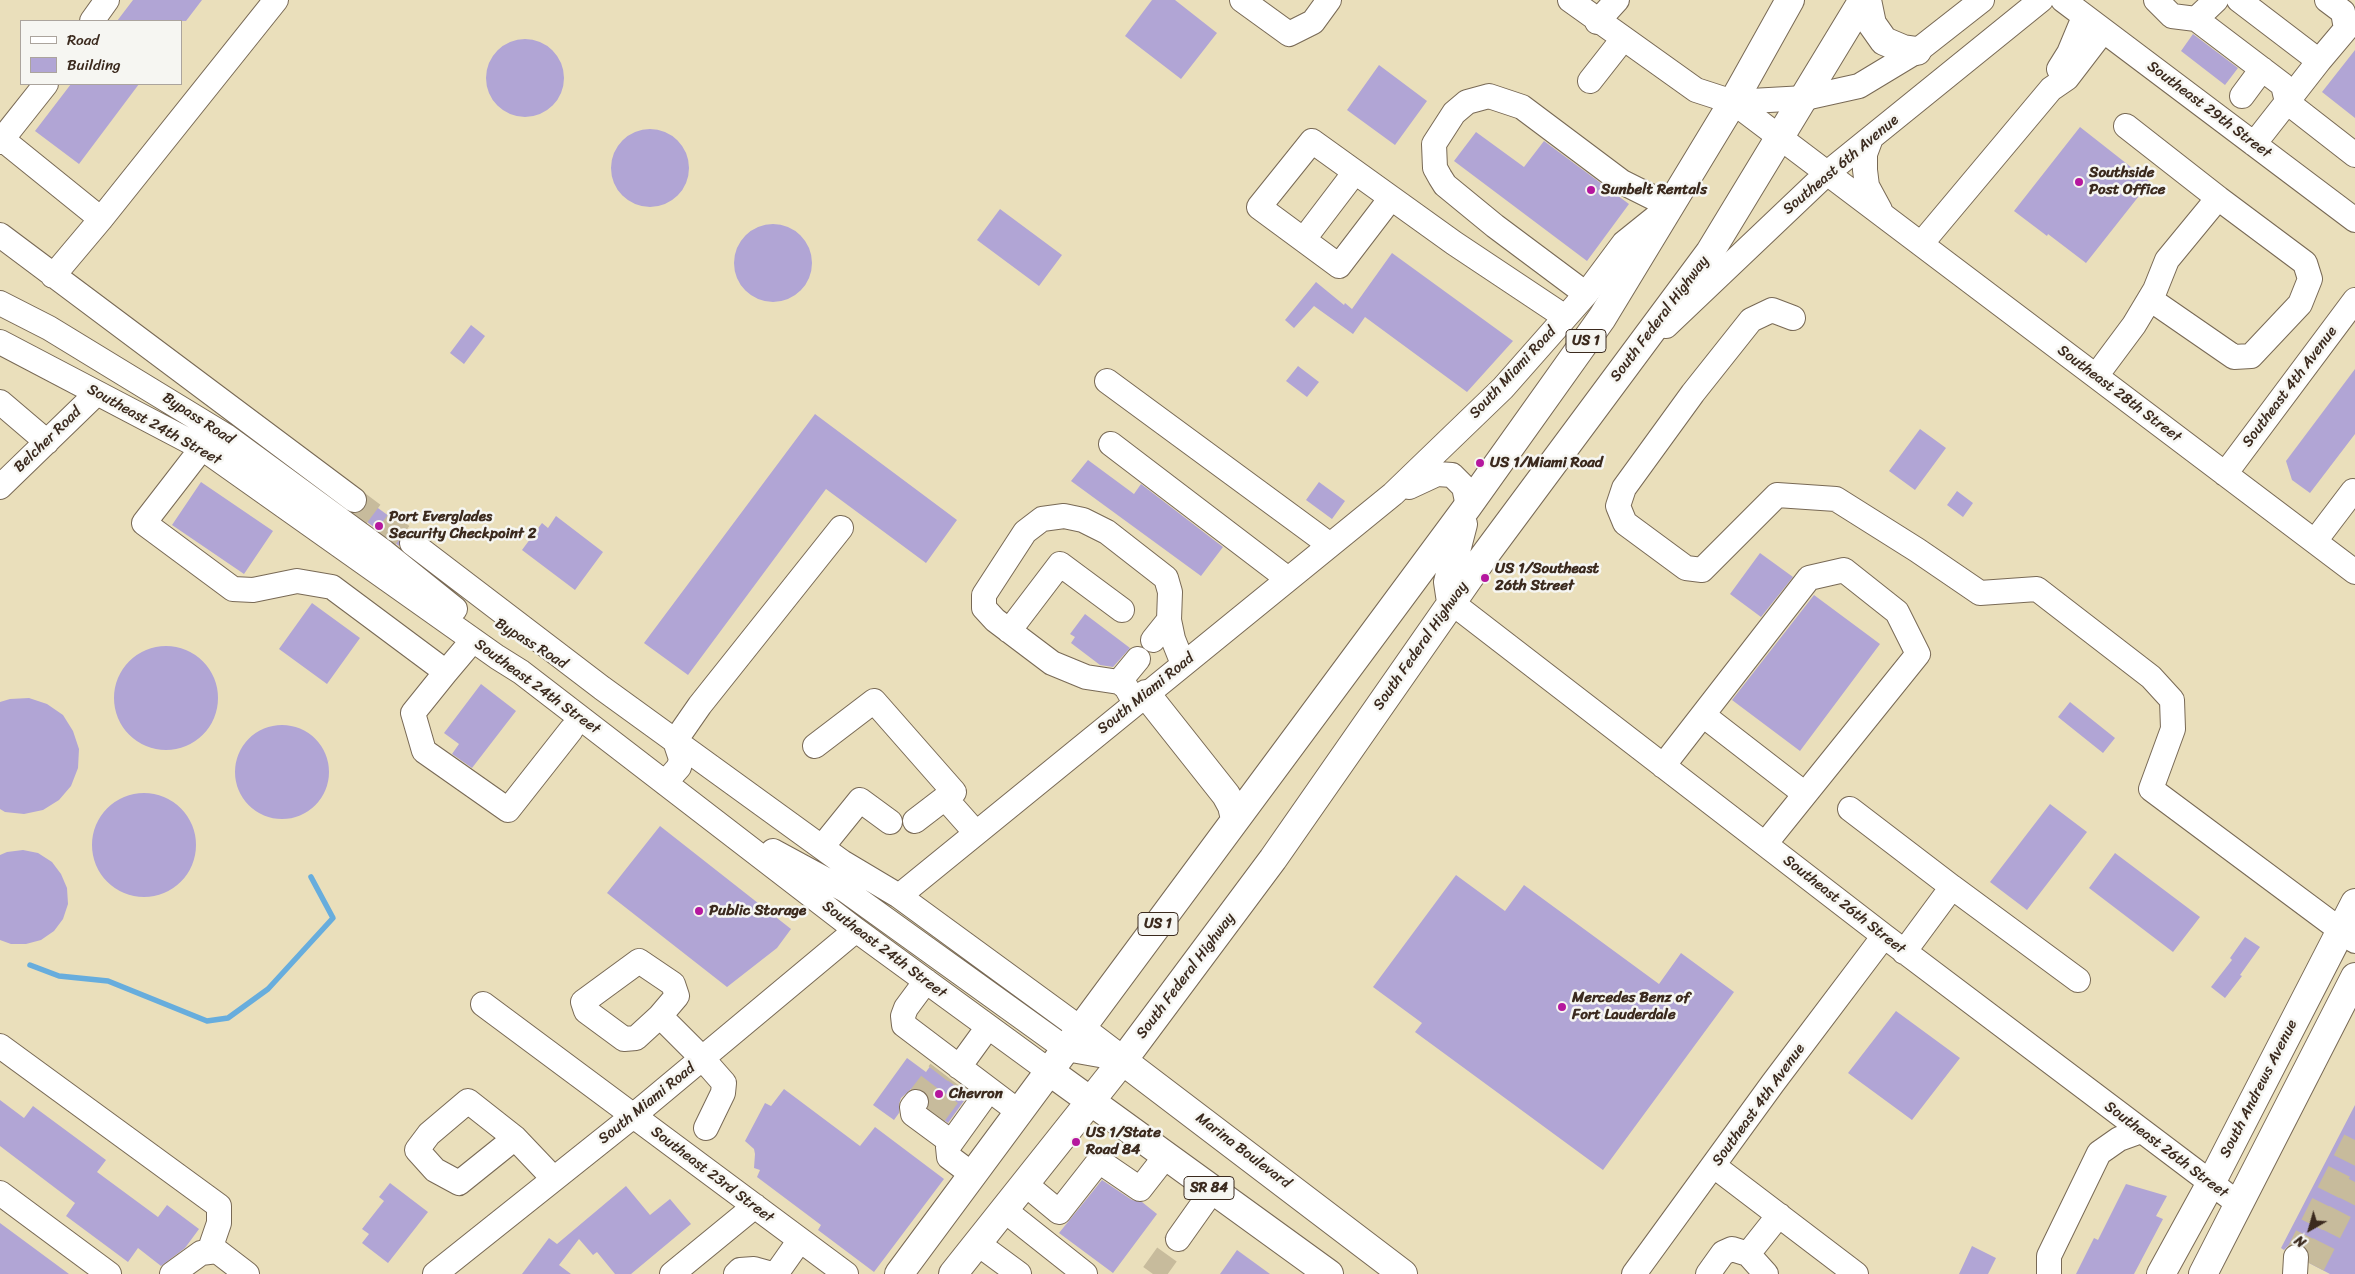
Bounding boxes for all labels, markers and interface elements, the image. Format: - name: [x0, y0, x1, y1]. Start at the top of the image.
- legend: [20, 20, 182, 85]
- text: Road: [67, 27, 99, 53]
- text: Building: [67, 52, 121, 78]
- street label: Southeast 29th Street: [2143, 57, 2275, 163]
- street label: Southeast 6th Avenue: [1779, 111, 1903, 219]
- place label: Southside Post Office: [2089, 164, 2165, 199]
- marker: Southside Post Office: [2073, 176, 2085, 188]
- place label: Sunbelt Rentals: [1601, 181, 1707, 199]
- marker: Sunbelt Rentals: [1585, 184, 1597, 196]
- street label: South Federal Highway: [1607, 253, 1713, 385]
- street label: South Miami Road: [1466, 323, 1560, 423]
- street label: Southeast 4th Avenue: [2239, 323, 2341, 451]
- road number: US 1: [1566, 330, 1606, 352]
- street label: Southeast 28th Street: [2054, 342, 2184, 446]
- street label: Southeast 24th Street: [84, 381, 224, 469]
- street label: Bypass Road: [159, 389, 237, 449]
- street label: Belcher Road: [11, 403, 85, 477]
- place label: US 1/Miami Road: [1490, 454, 1603, 472]
- marker: US 1/Miami Road: [1474, 457, 1486, 469]
- place label: Port Everglades Security Checkpoint 2: [389, 508, 536, 543]
- marker: Port Everglades Security Checkpoint 2: [373, 520, 385, 532]
- place label: US 1/Southeast 26th Street: [1495, 560, 1599, 595]
- marker: US 1/Southeast 26th Street: [1479, 572, 1491, 584]
- street label: South Federal Highway: [1370, 578, 1472, 714]
- street label: Bypass Road: [492, 615, 570, 673]
- street label: Southeast 24th Street: [471, 635, 603, 739]
- street label: South Miami Road: [1094, 650, 1198, 738]
- street label: Southeast 26th Street: [1779, 852, 1909, 958]
- street label: Southeast 24th Street: [818, 897, 950, 1003]
- place label: Public Storage: [709, 902, 806, 920]
- marker: Public Storage: [693, 905, 705, 917]
- street label: South Federal Highway: [1133, 910, 1239, 1042]
- road number: US 1: [1138, 912, 1178, 936]
- place label: Mercedes Benz of Fort Lauderdale: [1572, 989, 1690, 1024]
- marker: Mercedes Benz of Fort Lauderdale: [1556, 1001, 1568, 1013]
- street label: South Andrews Avenue: [2216, 1017, 2302, 1161]
- street label: Southeast 4th Avenue: [1709, 1040, 1809, 1170]
- street label: South Miami Road: [595, 1060, 699, 1148]
- place label: Chevron: [949, 1085, 1003, 1103]
- marker: Chevron: [933, 1088, 945, 1100]
- street label: Southeast 26th Street: [2101, 1098, 2231, 1202]
- street label: Marina Boulevard: [1192, 1109, 1294, 1193]
- street label: Southeast 23rd Street: [647, 1123, 777, 1227]
- place label: US 1/State Road 84: [1086, 1124, 1161, 1159]
- marker: US 1/State Road 84: [1070, 1136, 1082, 1148]
- road number: SR 84: [1184, 1176, 1234, 1200]
- north arrow: [2285, 1204, 2335, 1254]
- text: N: [2289, 1228, 2312, 1254]

